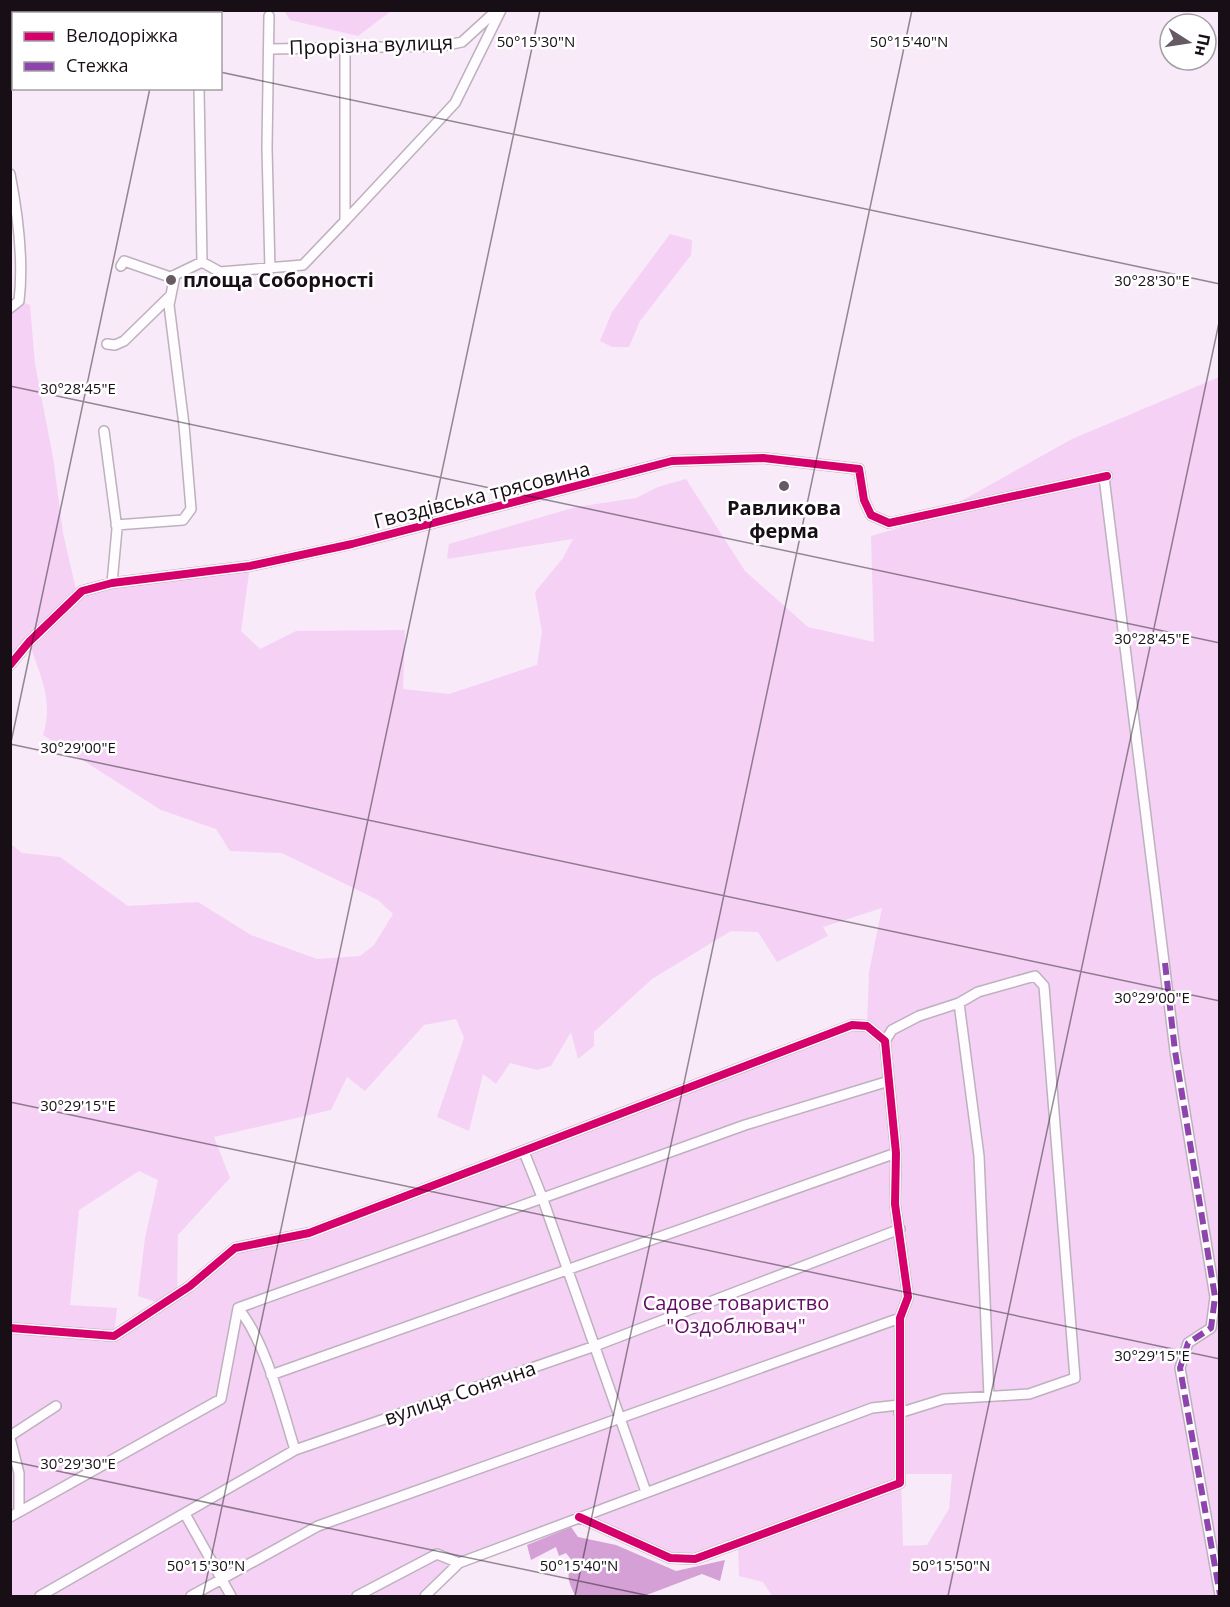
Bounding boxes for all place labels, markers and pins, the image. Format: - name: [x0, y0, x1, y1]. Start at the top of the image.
- place label: площа Соборності: [183, 266, 374, 293]
- marker: площа Соборності: [164, 273, 178, 287]
- marker: Равликова ферма: [777, 479, 791, 493]
- place label: Равликова ферма: [727, 494, 841, 544]

